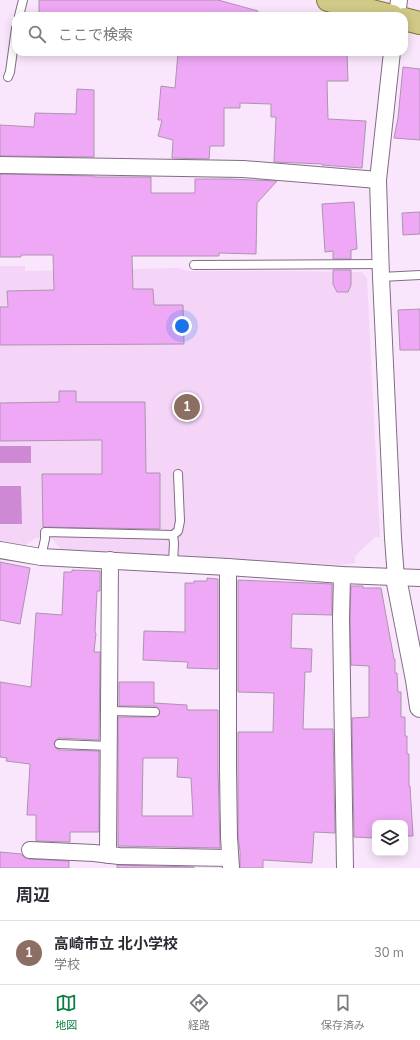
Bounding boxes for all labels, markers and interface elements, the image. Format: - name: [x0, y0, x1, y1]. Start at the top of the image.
- search box: [12, 12, 408, 56]
- icon: search: [26, 23, 48, 45]
- text: ここで検索: [58, 25, 133, 45]
- your location: [172, 316, 192, 336]
- pin: 1: [174, 392, 200, 422]
- map controls: [372, 820, 408, 856]
- button: layers: [372, 820, 408, 856]
- text: 周辺: [16, 884, 50, 907]
- text: 高崎市立 北小学校: [54, 934, 178, 954]
- text: 1: [25, 944, 33, 962]
- text: 30 m: [374, 944, 404, 962]
- text: 学校: [54, 956, 80, 974]
- tab: 地図: [55, 992, 77, 1033]
- tab: 経路: [188, 992, 210, 1033]
- tab: 保存済み: [321, 992, 365, 1033]

